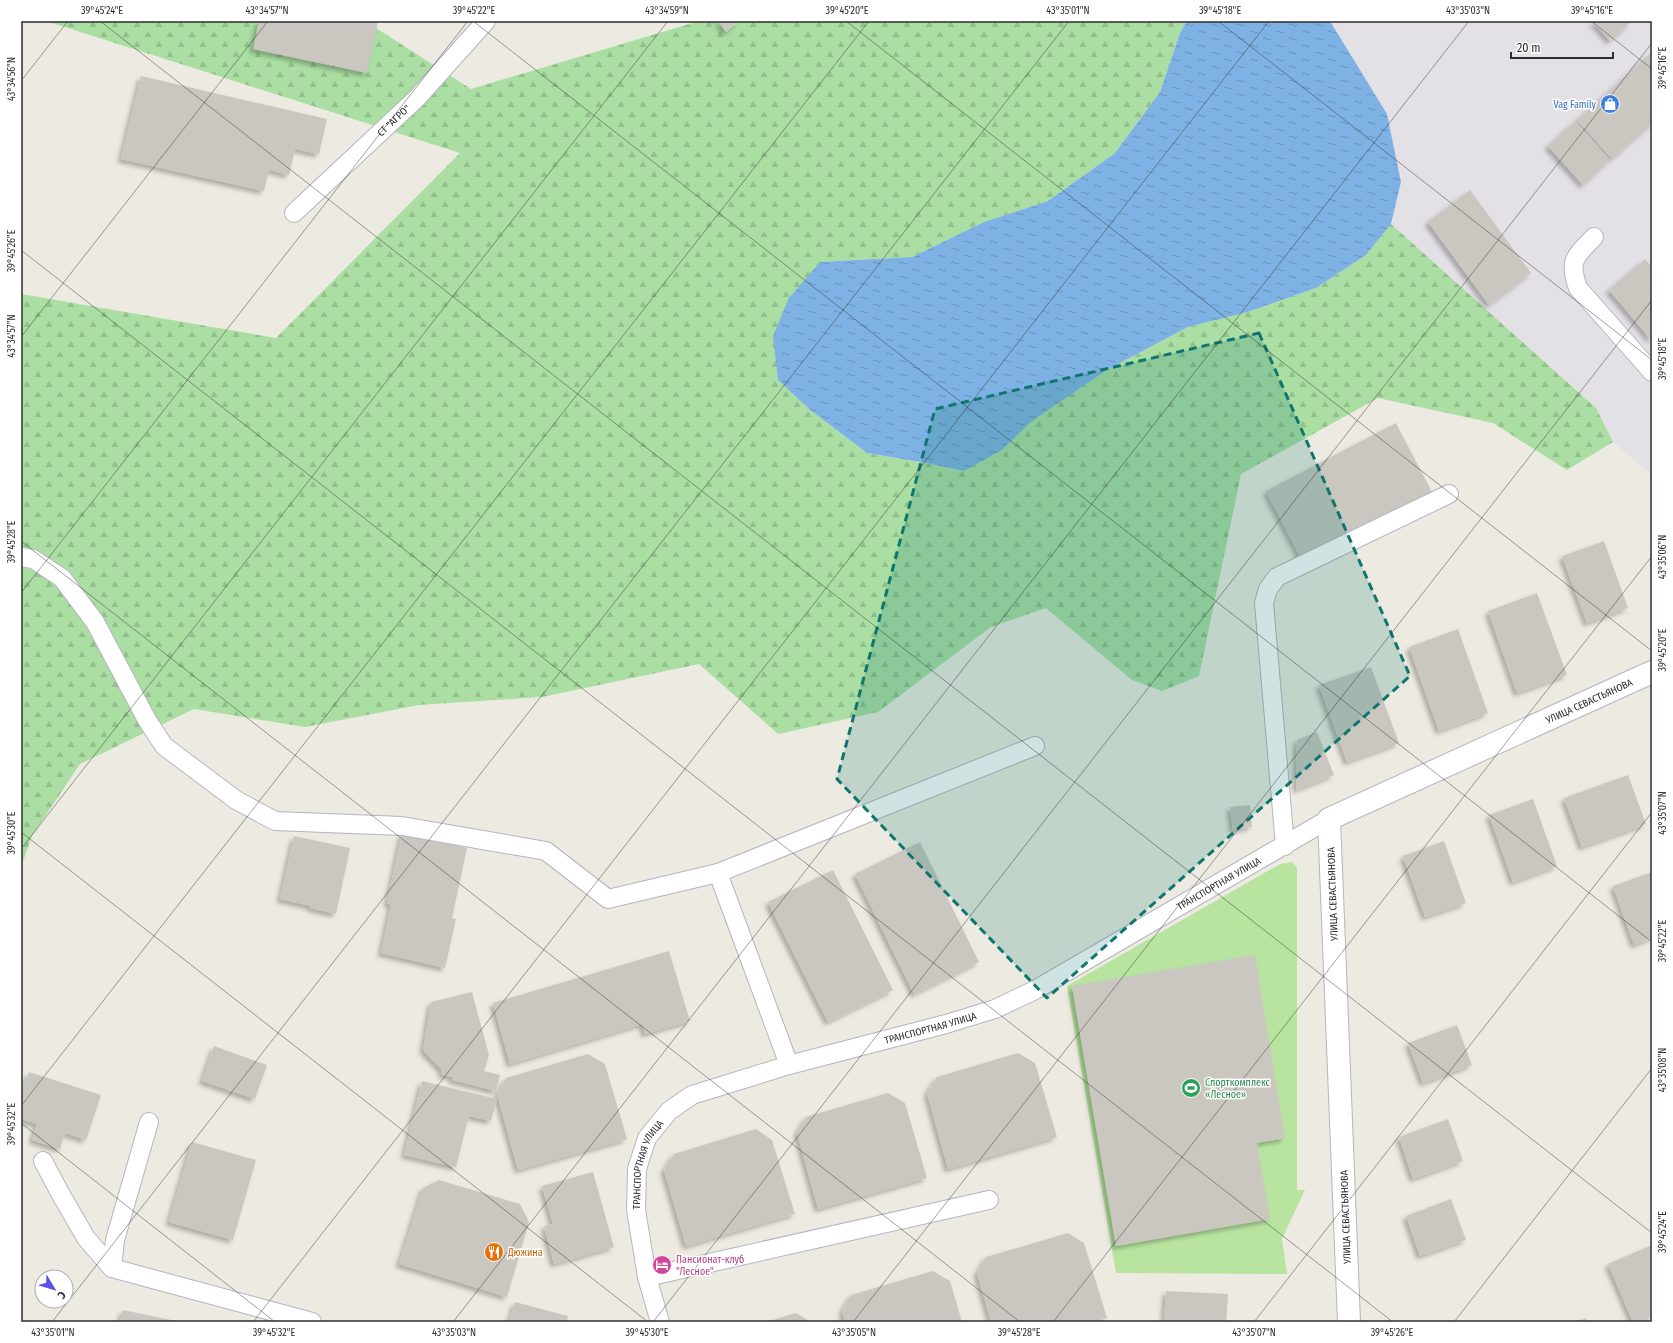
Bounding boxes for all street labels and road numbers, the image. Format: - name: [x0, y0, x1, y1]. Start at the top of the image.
- street label: СТ "АГРО": [375, 102, 413, 139]
- street label: УЛИЦА СЕВАСТЬЯНОВА: [1543, 676, 1635, 727]
- street label: УЛИЦА СЕВАСТЬЯНОВА: [1325, 846, 1341, 942]
- street label: ТРАНСПОРТНАЯ УЛИЦА: [1175, 855, 1264, 913]
- street label: ТРАНСПОРТНАЯ УЛИЦА: [883, 1010, 979, 1047]
- street label: ТРАНСПОРТНАЯ УЛИЦА: [631, 1117, 667, 1209]
- street label: УЛИЦА СЕВАСТЬЯНОВА: [1338, 1169, 1354, 1265]

